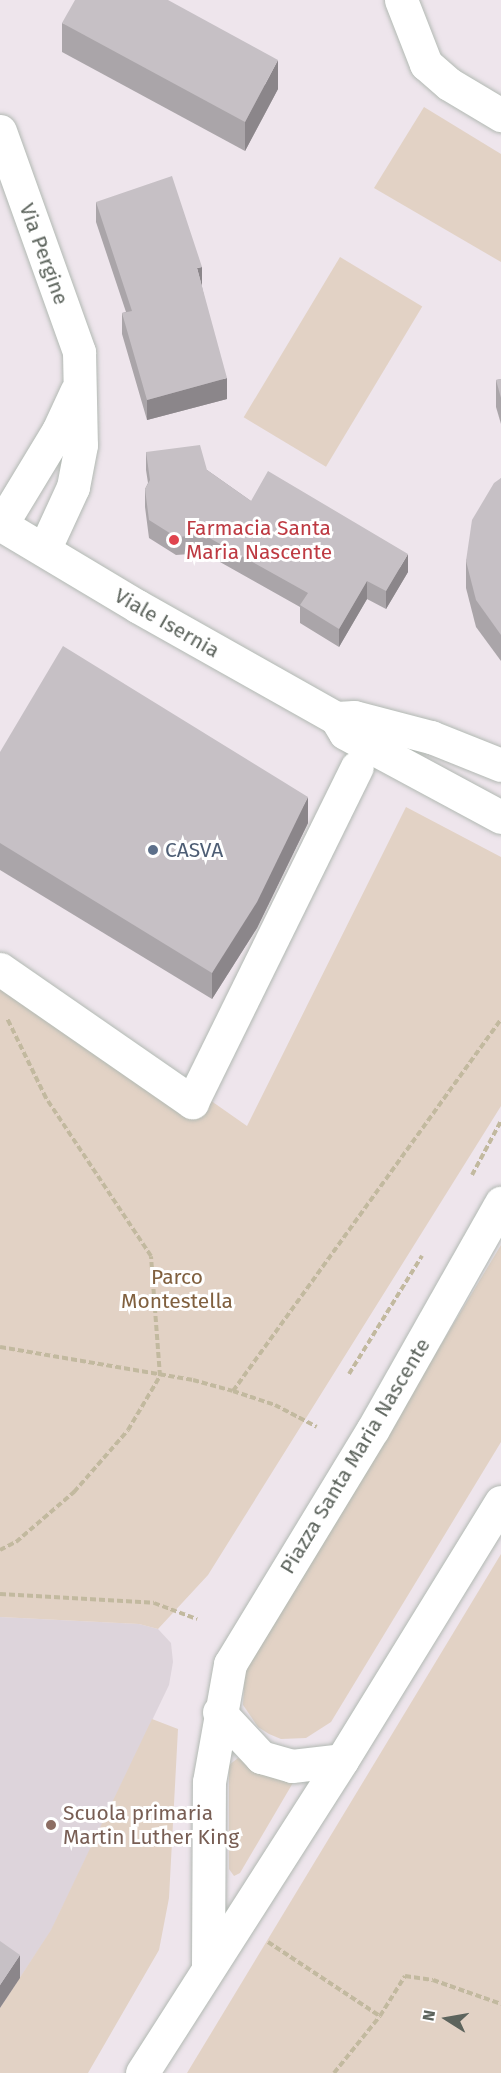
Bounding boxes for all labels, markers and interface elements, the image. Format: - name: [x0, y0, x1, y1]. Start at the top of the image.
- street label: Via Pergine: [14, 200, 74, 308]
- place label: Farmacia Santa Maria Nascente: [186, 515, 332, 565]
- marker: Farmacia Santa Maria Nascente: [167, 533, 181, 547]
- street label: Viale Isernia: [110, 583, 224, 663]
- place label: CASVA: [165, 837, 223, 863]
- marker: CASVA: [146, 843, 160, 857]
- park label: Parco Montestella: [121, 1264, 233, 1314]
- street label: Piazza Santa Maria Nascente: [275, 1334, 435, 1578]
- place label: Scuola primaria Martin Luther King: [63, 1800, 239, 1850]
- marker: Scuola primaria Martin Luther King: [44, 1818, 58, 1832]
- north arrow: [417, 1989, 477, 2049]
- text: N: [419, 2008, 439, 2022]

